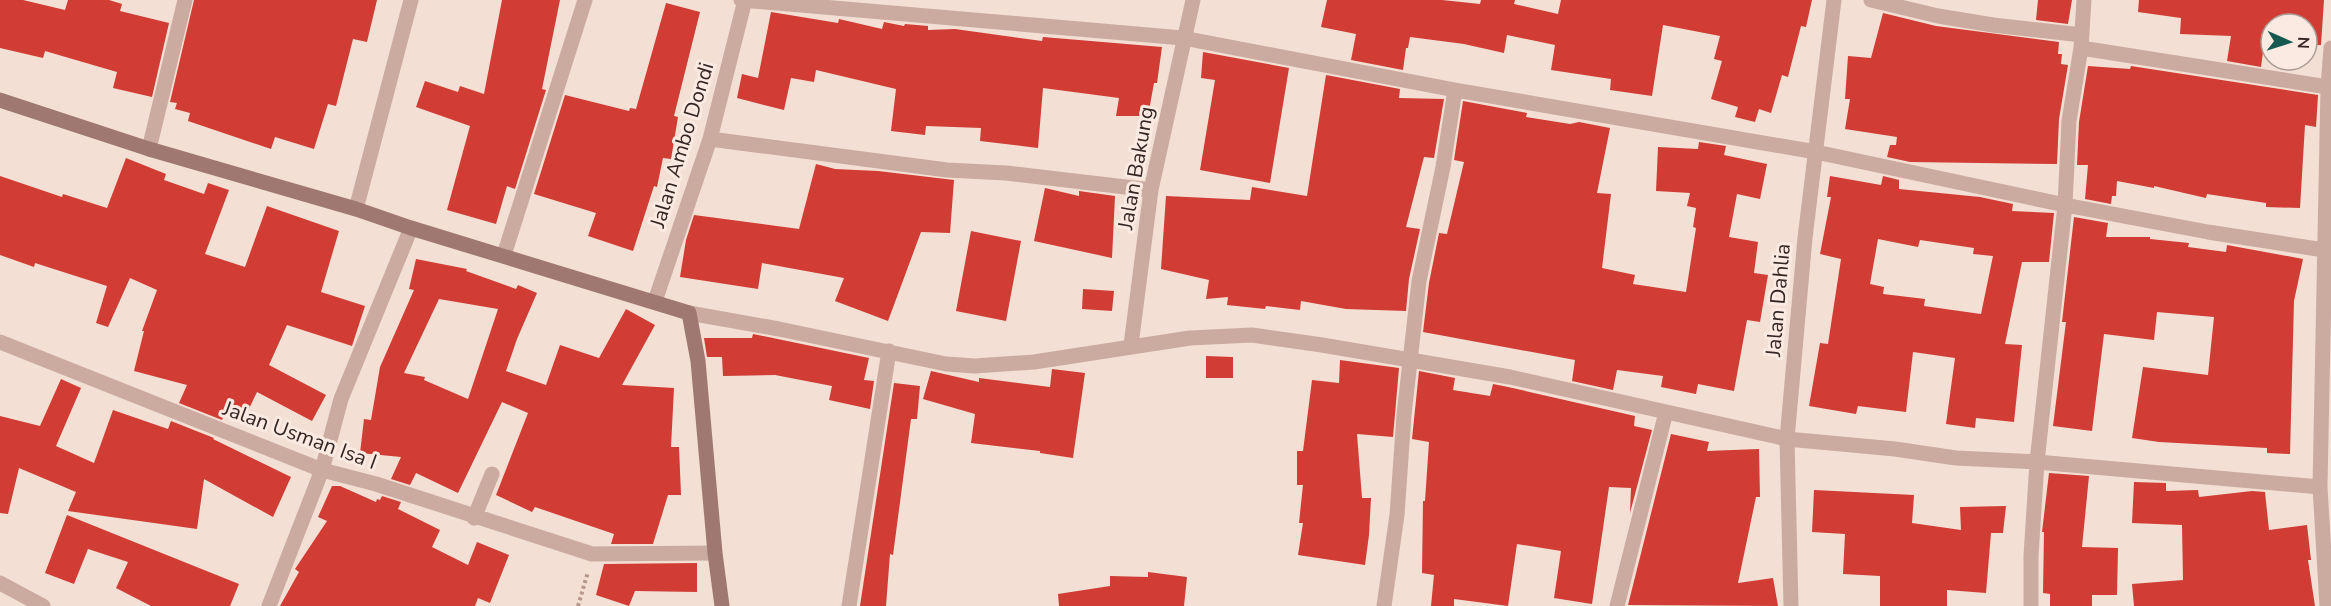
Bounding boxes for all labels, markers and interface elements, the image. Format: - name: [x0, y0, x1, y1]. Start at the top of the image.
- north arrow: [2259, 12, 2319, 72]
- text: N: [2292, 36, 2314, 49]
- street label: Jalan Ambo Dondi: [643, 59, 720, 232]
- street label: Jalan Bakung: [1111, 104, 1161, 233]
- street label: Jalan Dahlia: [1759, 242, 1797, 359]
- street label: Jalan Usman Isa I: [218, 394, 381, 476]

